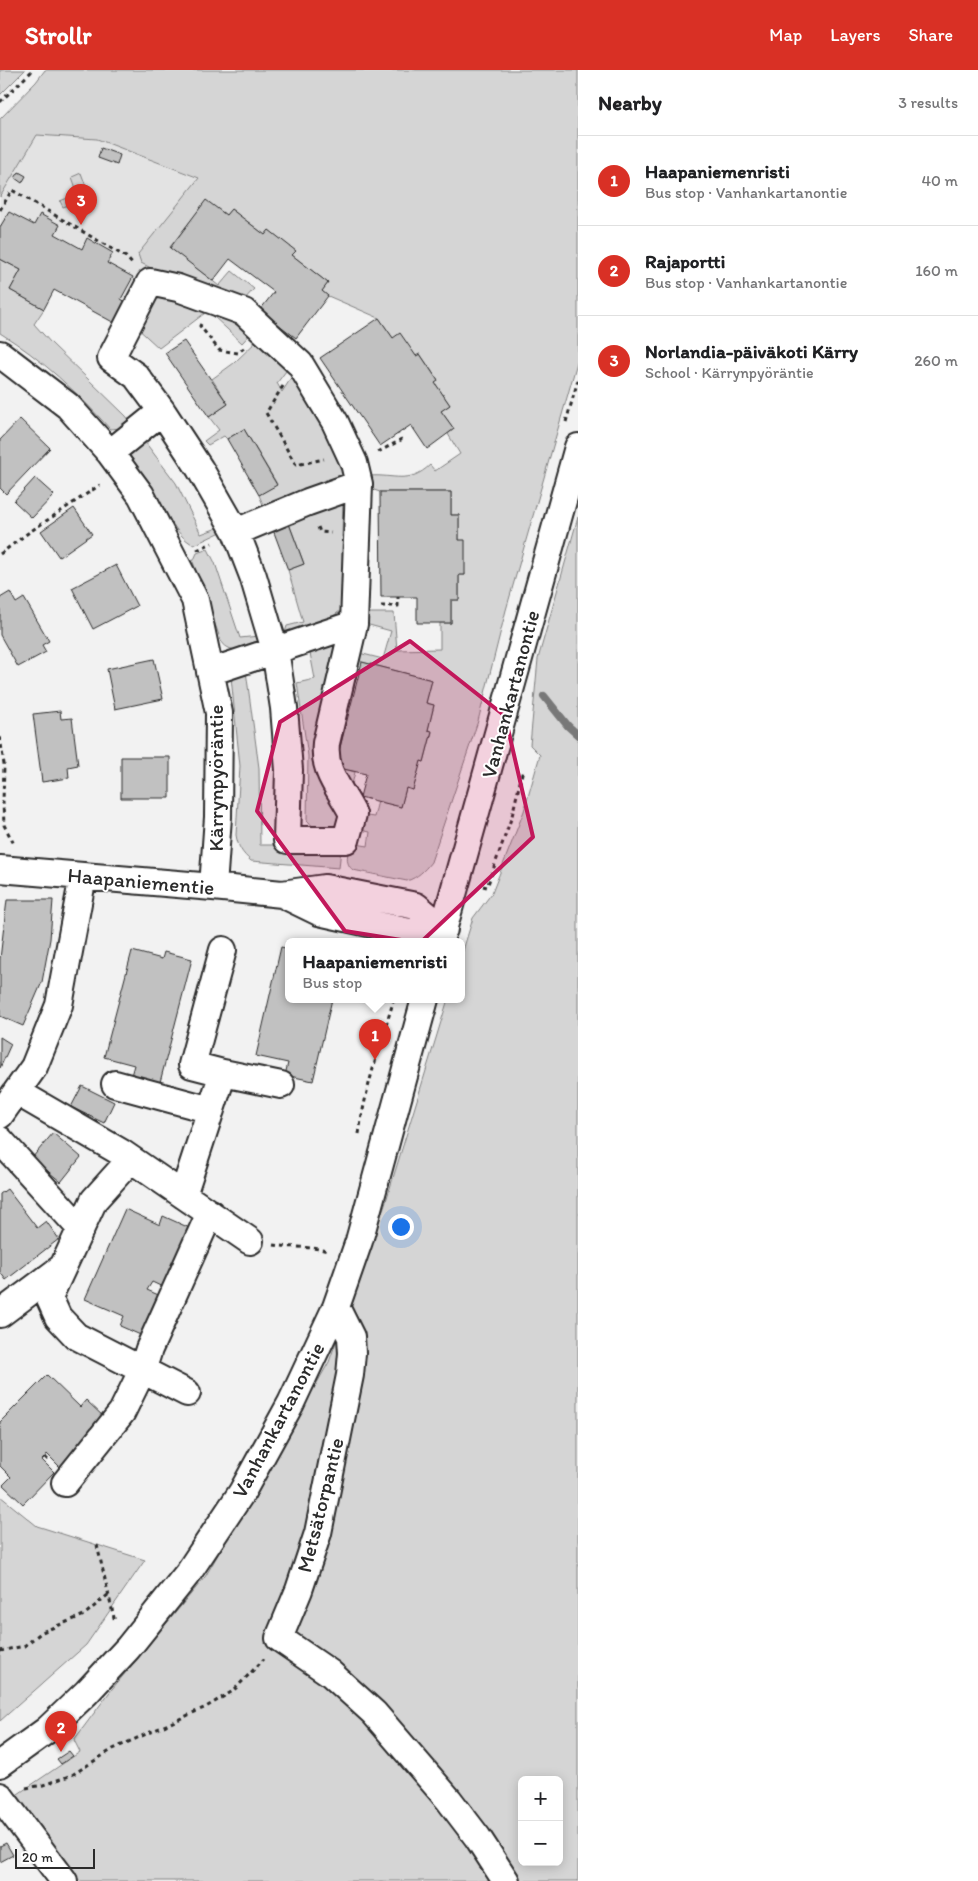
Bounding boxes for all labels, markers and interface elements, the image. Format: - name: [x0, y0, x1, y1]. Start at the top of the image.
- text: Strollr: [25, 21, 91, 50]
- text: Map: [769, 24, 802, 46]
- text: Layers: [830, 24, 880, 46]
- text: Share: [908, 24, 953, 46]
- text: Nearby: [598, 90, 662, 115]
- text: 3 results: [898, 93, 958, 112]
- text: Haapaniemenristi: [645, 160, 790, 183]
- text: 1: [610, 171, 618, 190]
- text: 40 m: [921, 171, 958, 190]
- text: Bus stop · Vanhankartanontie: [645, 183, 847, 202]
- pin: 3: [65, 184, 97, 225]
- text: Rajaportti: [645, 250, 725, 273]
- text: 2: [610, 261, 618, 280]
- text: 160 m: [915, 261, 958, 280]
- text: Bus stop · Vanhankartanontie: [645, 273, 847, 292]
- text: Norlandia-päiväkoti Kärry: [645, 340, 858, 363]
- text: 3: [610, 351, 618, 370]
- text: 260 m: [914, 351, 958, 370]
- text: School · Kärrynpyöräntie: [645, 363, 814, 382]
- street label: Vanhankartanontie: [476, 607, 544, 781]
- street label: Kärrynpyöräntie: [203, 704, 228, 852]
- street label: Haapaniementie: [67, 862, 215, 900]
- popup: [285, 938, 465, 1003]
- text: Haapaniemenristi: [303, 950, 447, 973]
- text: Bus stop: [303, 973, 362, 992]
- pin: 1: [359, 1019, 391, 1060]
- your location: [388, 1214, 414, 1240]
- street label: Vanhankartanontie: [226, 1338, 330, 1502]
- street label: Metsätorpantie: [291, 1435, 349, 1575]
- pin: 2: [45, 1711, 77, 1752]
- map controls: [518, 1776, 563, 1866]
- button: +: [518, 1776, 563, 1821]
- button: −: [518, 1821, 563, 1866]
- scale bar: [15, 1846, 95, 1869]
- text: 20 m: [22, 1849, 53, 1866]

